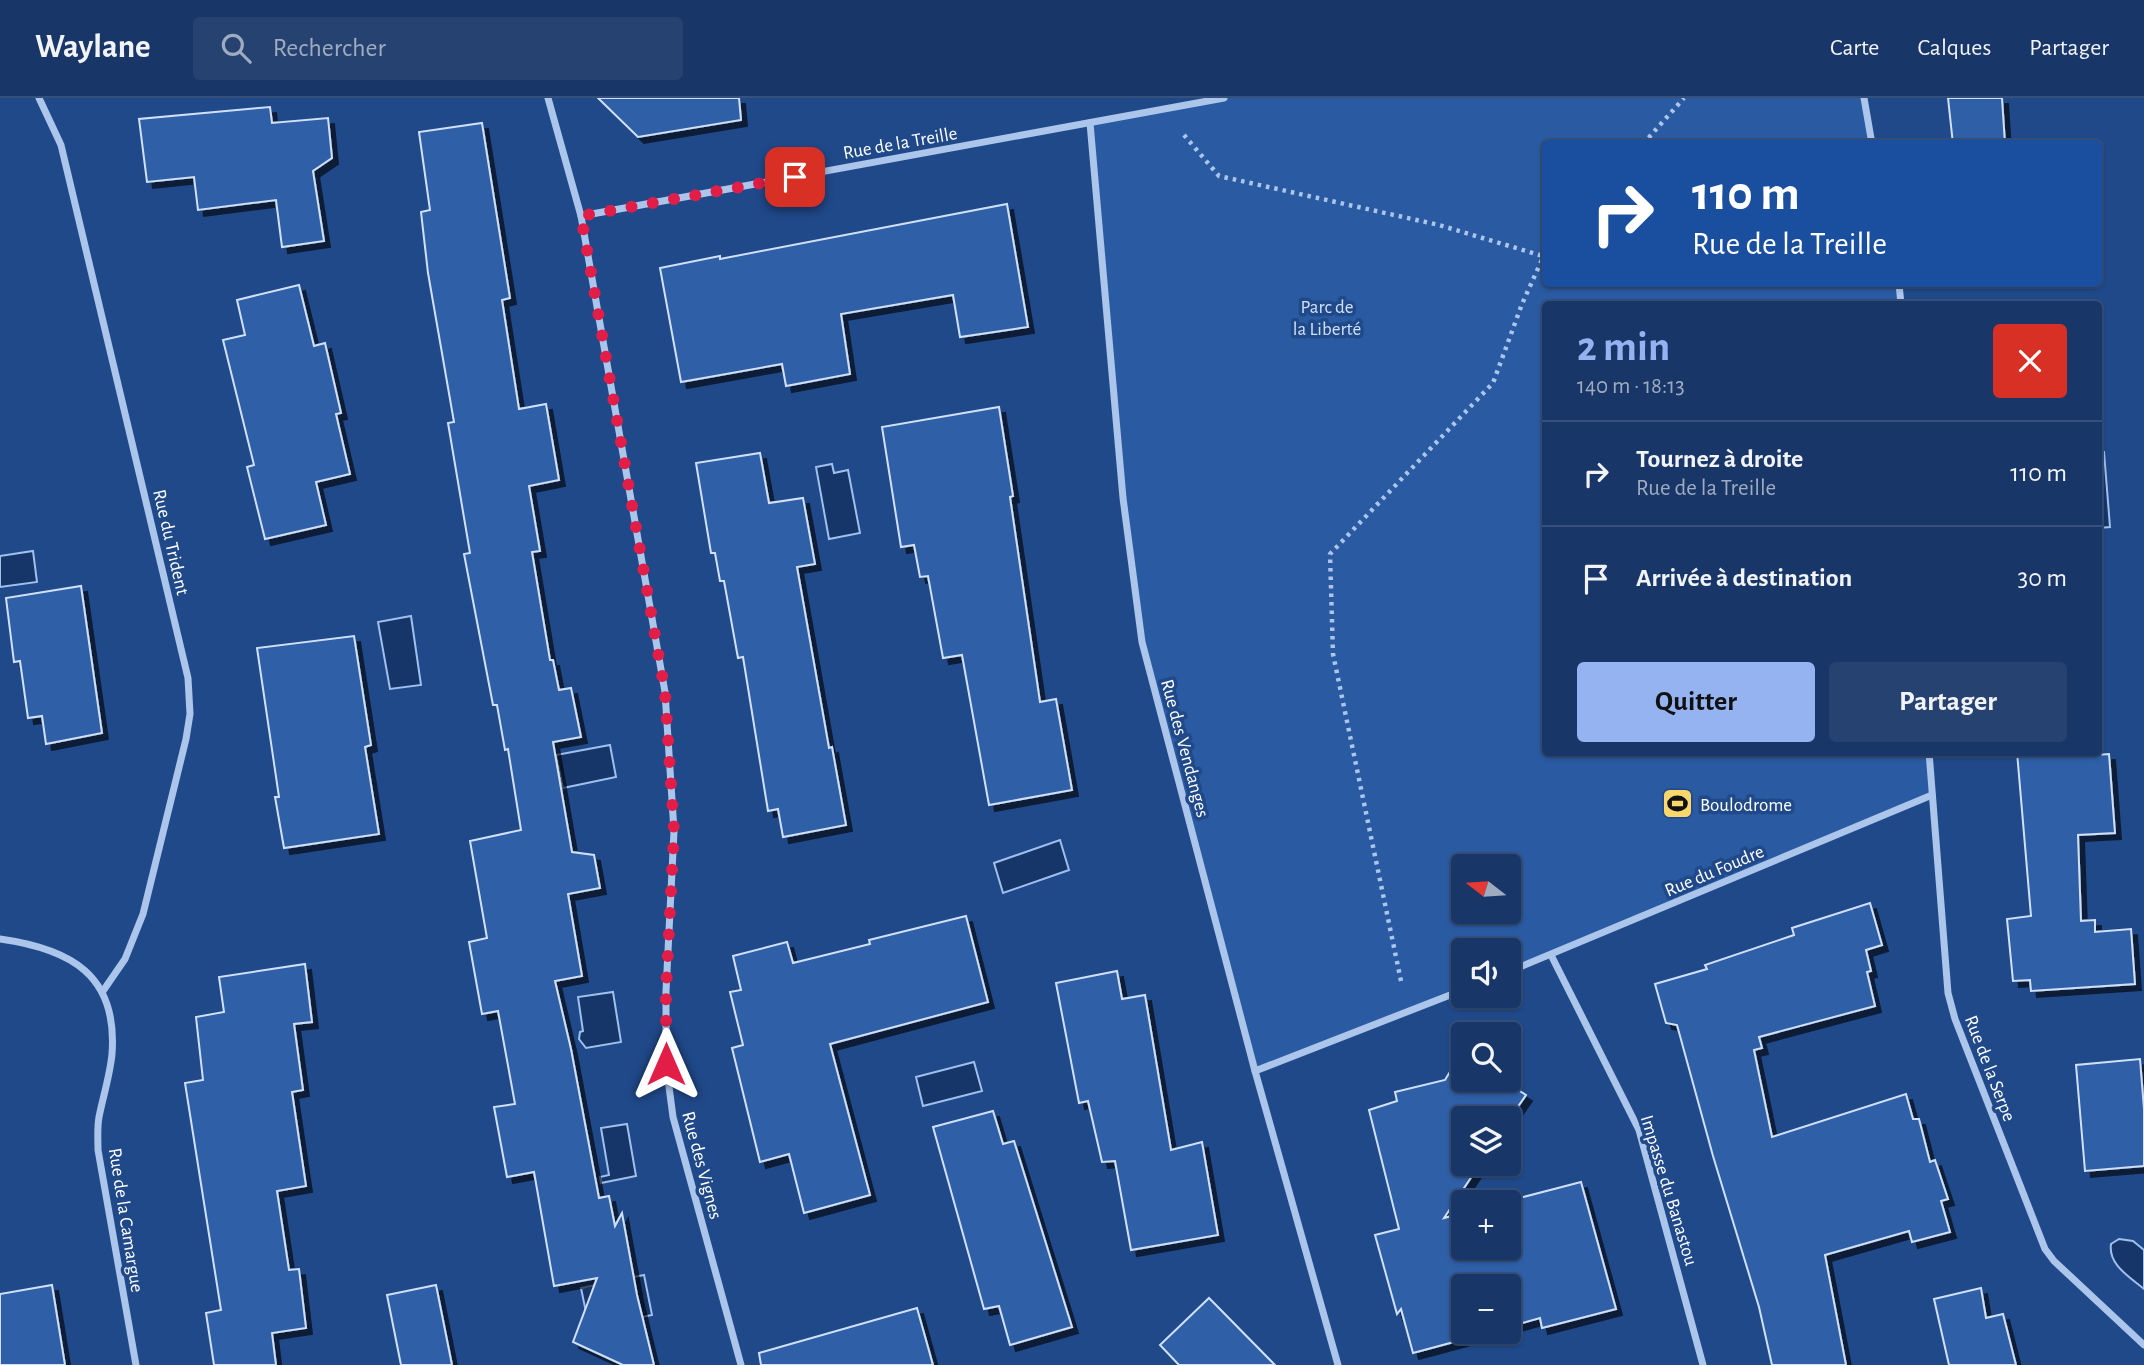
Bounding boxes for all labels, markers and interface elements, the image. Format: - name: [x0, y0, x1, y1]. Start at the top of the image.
- search box: [193, 17, 683, 80]
- icon: search: [217, 29, 255, 67]
- text: Waylane: [35, 31, 151, 64]
- text: Rechercher: [273, 35, 386, 61]
- text: Carte: [1830, 36, 1879, 60]
- text: Calques: [1917, 36, 1991, 60]
- text: Partager: [2029, 36, 2109, 60]
- street label: Rue de la Treille: [842, 124, 959, 163]
- pin: [765, 147, 825, 207]
- icon: arrive: [776, 158, 814, 196]
- icon: right: [1577, 168, 1668, 259]
- text: 110 m: [1692, 170, 1800, 219]
- text: Rue de la Treille: [1692, 228, 1887, 260]
- park label: Parc de la Liberté: [1293, 298, 1361, 339]
- button: close: [1993, 324, 2067, 398]
- text: 2 min: [1577, 326, 1670, 368]
- text: 140 m · 18:13: [1577, 375, 1685, 398]
- text: Tournez à droite: [1636, 446, 1803, 472]
- icon: right: [1577, 455, 1615, 493]
- text: 110 m: [2010, 460, 2067, 486]
- text: Rue de la Treille: [1636, 477, 1776, 500]
- street label: Rue du Trident: [149, 488, 192, 597]
- icon: arrive: [1577, 560, 1615, 598]
- text: Arrivée à destination: [1636, 565, 1852, 591]
- text: 30 m: [2017, 565, 2067, 591]
- button: Quitter: [1577, 662, 1815, 742]
- button: Partager: [1829, 662, 2067, 742]
- street label: Rue des Vendanges: [1157, 677, 1212, 820]
- sports icon: Boulodrome: [1660, 787, 1694, 821]
- place label: Boulodrome: [1700, 796, 1792, 815]
- street label: Rue du Foudre: [1662, 842, 1767, 901]
- north arrow: [1451, 854, 1521, 924]
- map controls: [1451, 854, 1521, 1344]
- button: sound: [1451, 938, 1521, 1008]
- street label: Rue de la Serpe: [1961, 1013, 2019, 1124]
- button: search: [1451, 1022, 1521, 1092]
- position arrow: [629, 1027, 703, 1101]
- button: layers: [1451, 1106, 1521, 1176]
- street label: Rue des Vignes: [678, 1109, 725, 1221]
- street label: Impasse du Banastou: [1637, 1113, 1701, 1268]
- street label: Rue de la Camargue: [105, 1147, 146, 1294]
- button: +: [1451, 1190, 1521, 1260]
- button: −: [1451, 1274, 1521, 1344]

